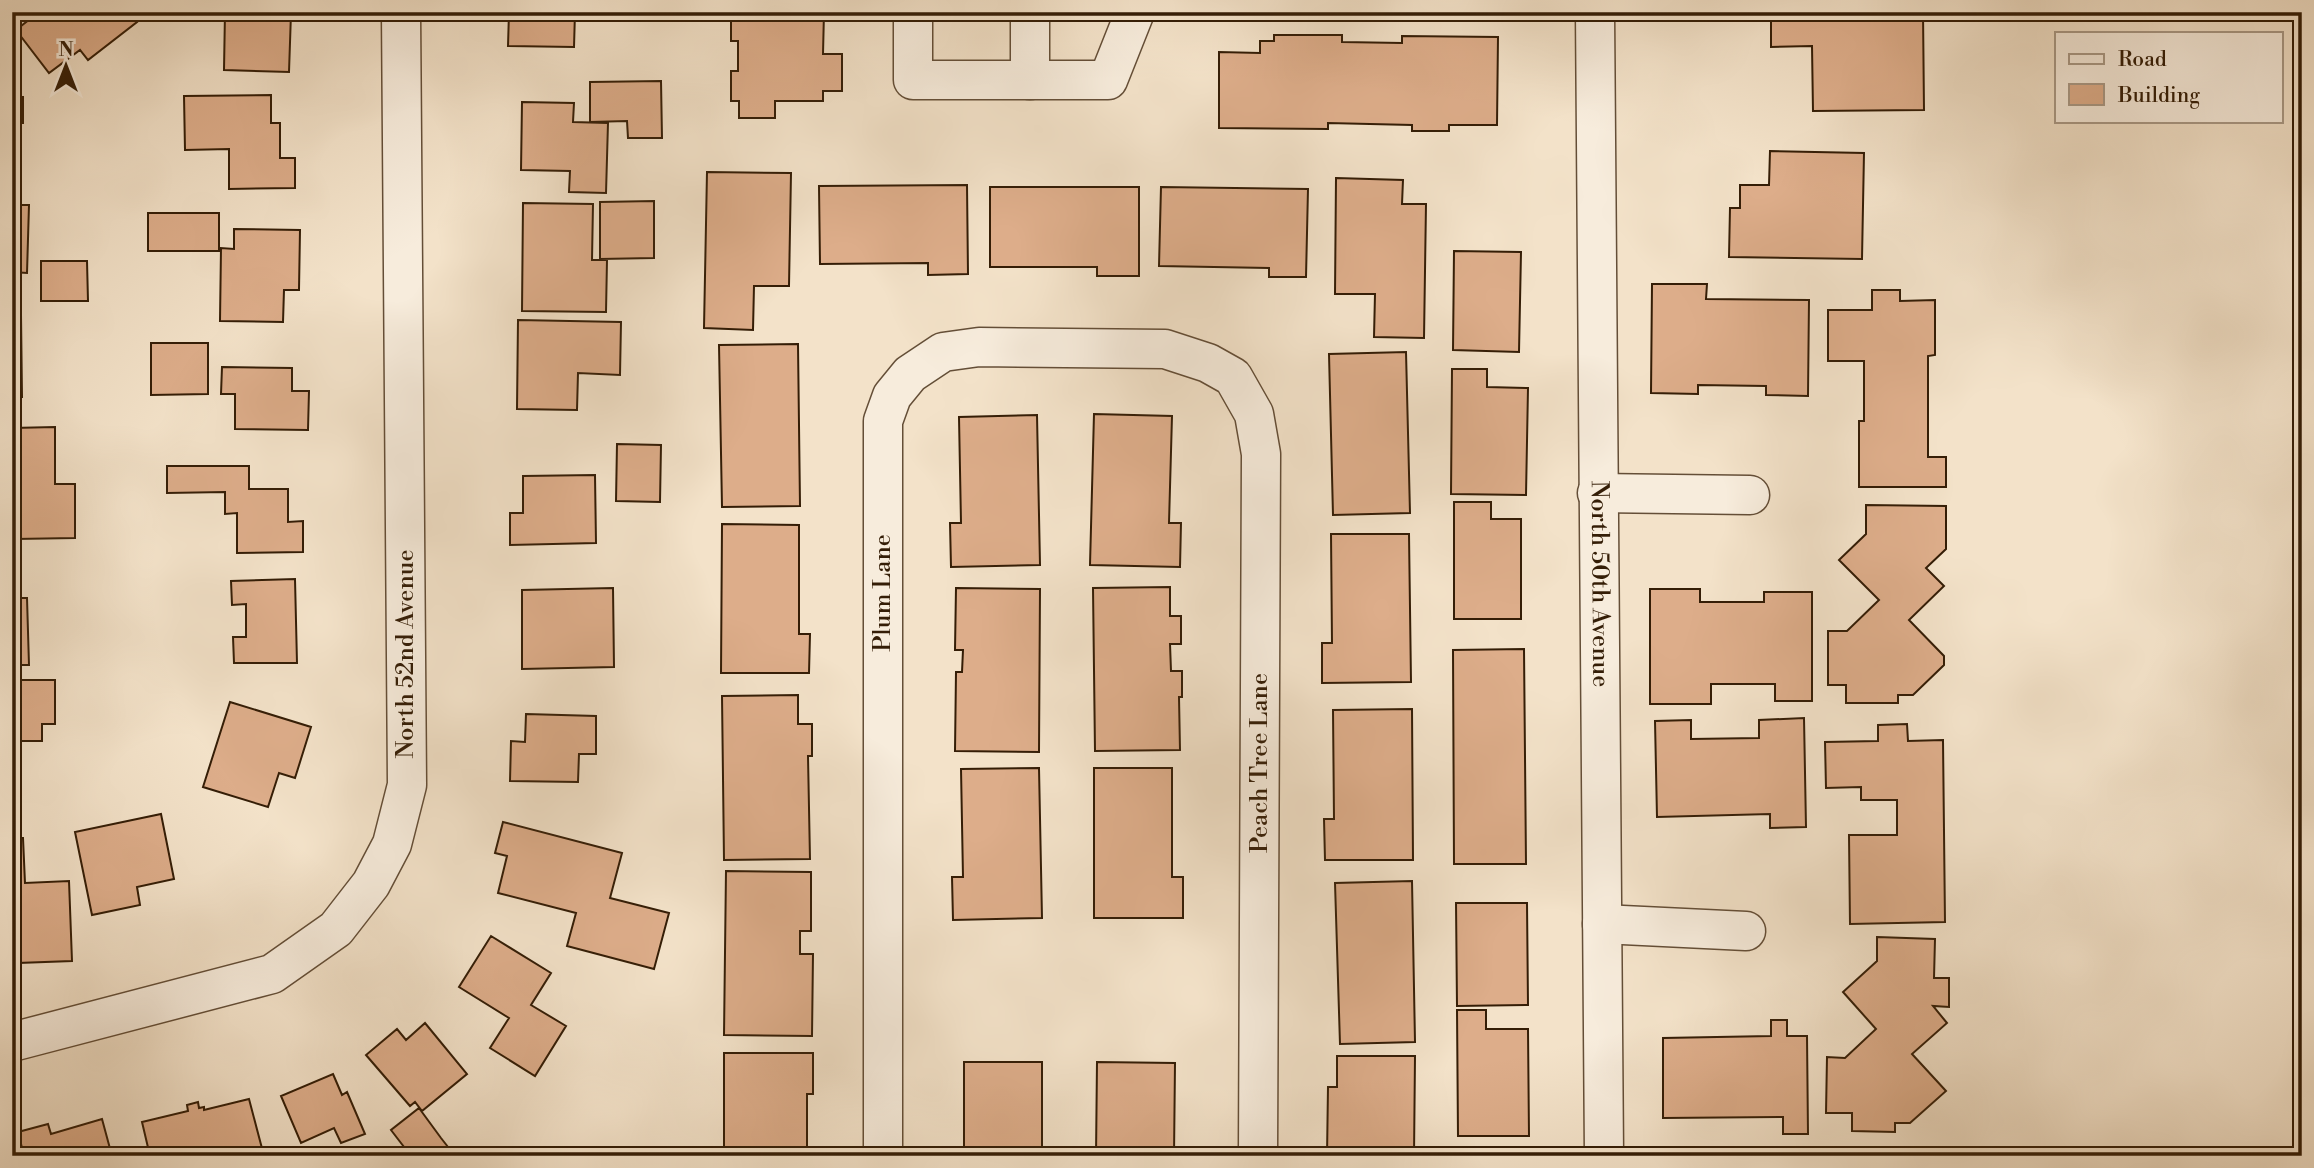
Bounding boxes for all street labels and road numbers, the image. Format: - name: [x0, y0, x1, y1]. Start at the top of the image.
- street label: North 50th Avenue: [1584, 481, 1615, 687]
- street label: Plum Lane: [868, 534, 898, 652]
- street label: North 52nd Avenue: [391, 549, 421, 759]
- street label: Peach Tree Lane: [1245, 673, 1275, 853]

